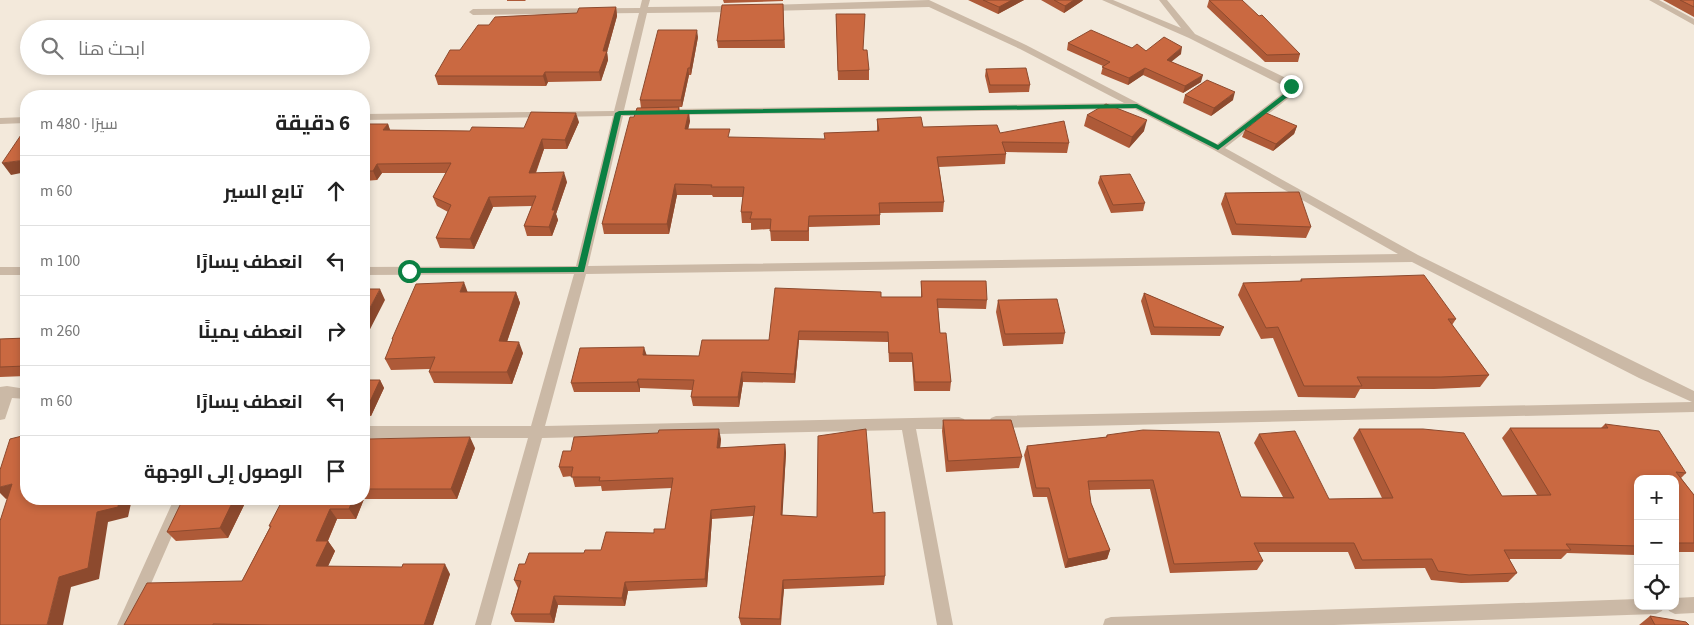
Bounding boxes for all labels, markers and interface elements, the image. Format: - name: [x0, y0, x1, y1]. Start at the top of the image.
- search box: [20, 20, 370, 75]
- icon: search: [38, 34, 66, 62]
- text: ابحث هنا: [78, 36, 145, 63]
- route end: [1280, 75, 1303, 98]
- text: 6 دقيقة: [275, 108, 350, 138]
- text: سيرًا · 480 m: [40, 113, 118, 135]
- icon: ahead: [322, 177, 350, 205]
- text: تابع السير: [224, 179, 303, 206]
- text: 60 m: [40, 180, 72, 202]
- icon: left: [322, 247, 350, 275]
- text: انعطف يسارًا: [196, 249, 303, 276]
- text: 100 m: [40, 250, 80, 272]
- route start: [398, 260, 421, 283]
- icon: right: [322, 317, 350, 345]
- text: انعطف يمينًا: [198, 319, 303, 346]
- text: 260 m: [40, 320, 80, 342]
- icon: left: [322, 387, 350, 415]
- text: انعطف يسارًا: [196, 389, 303, 416]
- text: 60 m: [40, 390, 72, 412]
- icon: arrive: [322, 457, 350, 485]
- text: الوصول إلى الوجهة: [144, 459, 303, 486]
- map controls: [1634, 475, 1679, 610]
- button: +: [1634, 475, 1679, 520]
- button: −: [1634, 520, 1679, 565]
- button: locate: [1634, 565, 1679, 610]

